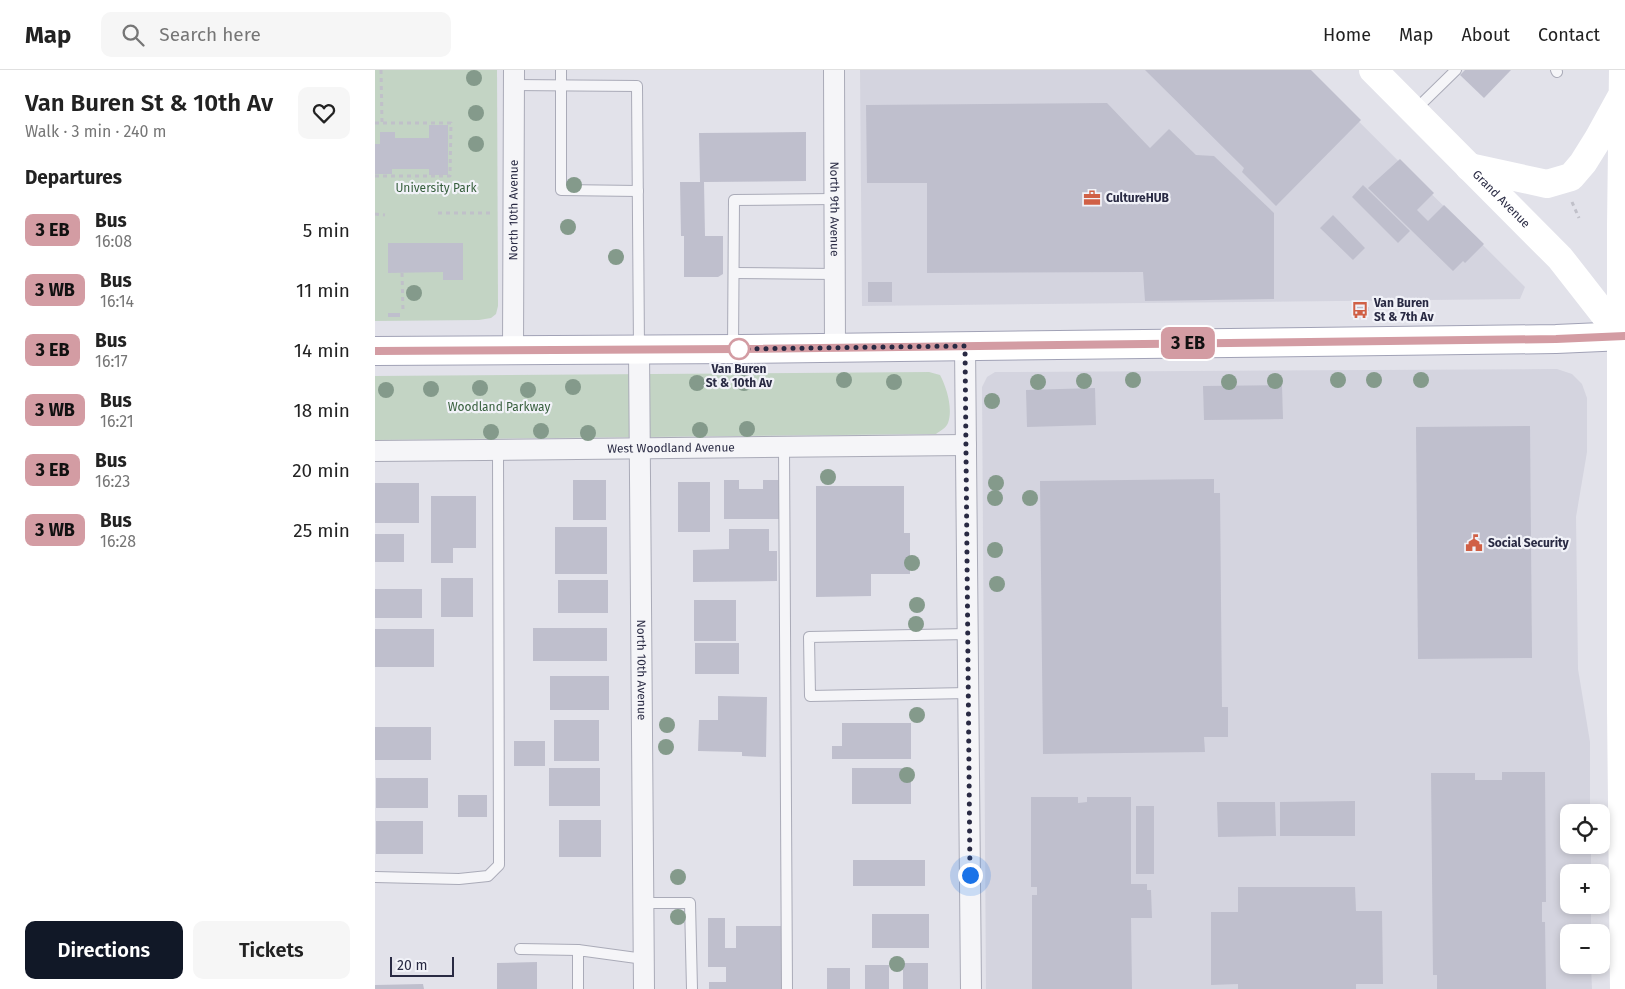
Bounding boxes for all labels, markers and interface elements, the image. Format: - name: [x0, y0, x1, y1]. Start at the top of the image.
- search box: [101, 12, 451, 57]
- text: Map: [25, 21, 71, 49]
- icon: search: [119, 21, 147, 49]
- text: Search here: [159, 23, 261, 46]
- text: Home: [1323, 24, 1371, 46]
- text: Map: [1399, 24, 1433, 46]
- text: About: [1461, 24, 1510, 46]
- text: Contact: [1538, 24, 1600, 46]
- button: heart: [298, 87, 350, 139]
- text: Van Buren St & 10th Av: [25, 89, 273, 117]
- text: Walk · 3 min · 240 m: [25, 122, 167, 141]
- street label: North 10th Avenue: [506, 160, 521, 260]
- street label: North 9th Avenue: [827, 161, 842, 257]
- text: Departures: [25, 166, 122, 189]
- street label: Grand Avenue: [1470, 167, 1533, 231]
- park label: University Park: [395, 181, 477, 195]
- office icon: CultureHUB: [1082, 188, 1102, 208]
- place label: CultureHUB: [1106, 191, 1170, 205]
- text: Bus: [95, 209, 127, 232]
- text: 3 EB: [35, 219, 70, 241]
- text: 5 min: [303, 219, 350, 242]
- text: 16:08: [95, 232, 132, 251]
- text: Bus: [100, 269, 132, 292]
- text: 3 WB: [35, 279, 75, 301]
- text: 11 min: [296, 279, 350, 302]
- text: 16:14: [100, 292, 134, 311]
- place label: Van Buren St & 7th Av: [1373, 296, 1434, 324]
- bus stop icon: Van Buren St & 7th Av: [1350, 300, 1370, 320]
- line badge: 3 EB: [1153, 327, 1223, 359]
- text: Bus: [95, 329, 127, 352]
- text: 3 EB: [1171, 332, 1205, 354]
- marker: Van Buren St & 10th Av: [728, 338, 750, 360]
- text: 3 EB: [35, 339, 70, 361]
- text: 14 min: [294, 339, 350, 362]
- text: 16:17: [95, 352, 128, 371]
- place label: Van Buren St & 10th Av: [706, 362, 773, 390]
- text: Bus: [100, 389, 132, 412]
- text: 3 WB: [35, 399, 75, 421]
- text: 18 min: [293, 399, 350, 422]
- park label: Woodland Parkway: [448, 400, 550, 414]
- text: 16:21: [100, 412, 134, 431]
- street label: West Woodland Avenue: [607, 440, 735, 456]
- text: Bus: [95, 449, 127, 472]
- text: 3 EB: [35, 459, 70, 481]
- text: 20 min: [292, 459, 350, 482]
- text: 16:23: [95, 472, 130, 491]
- text: Bus: [100, 509, 132, 532]
- text: 3 WB: [35, 519, 75, 541]
- text: 25 min: [293, 519, 350, 542]
- text: 16:28: [100, 532, 136, 551]
- public building icon: Social Security: [1464, 533, 1484, 553]
- place label: Social Security: [1488, 536, 1570, 550]
- street label: North 10th Avenue: [634, 620, 649, 720]
- map controls: [1560, 804, 1610, 974]
- button: locate: [1560, 804, 1610, 854]
- your location: [958, 863, 983, 888]
- button: +: [1560, 864, 1610, 914]
- button: Directions: [25, 921, 183, 979]
- button: Tickets: [193, 921, 350, 979]
- button: −: [1560, 924, 1610, 974]
- scale bar: [390, 954, 454, 977]
- text: 20 m: [397, 957, 427, 974]

